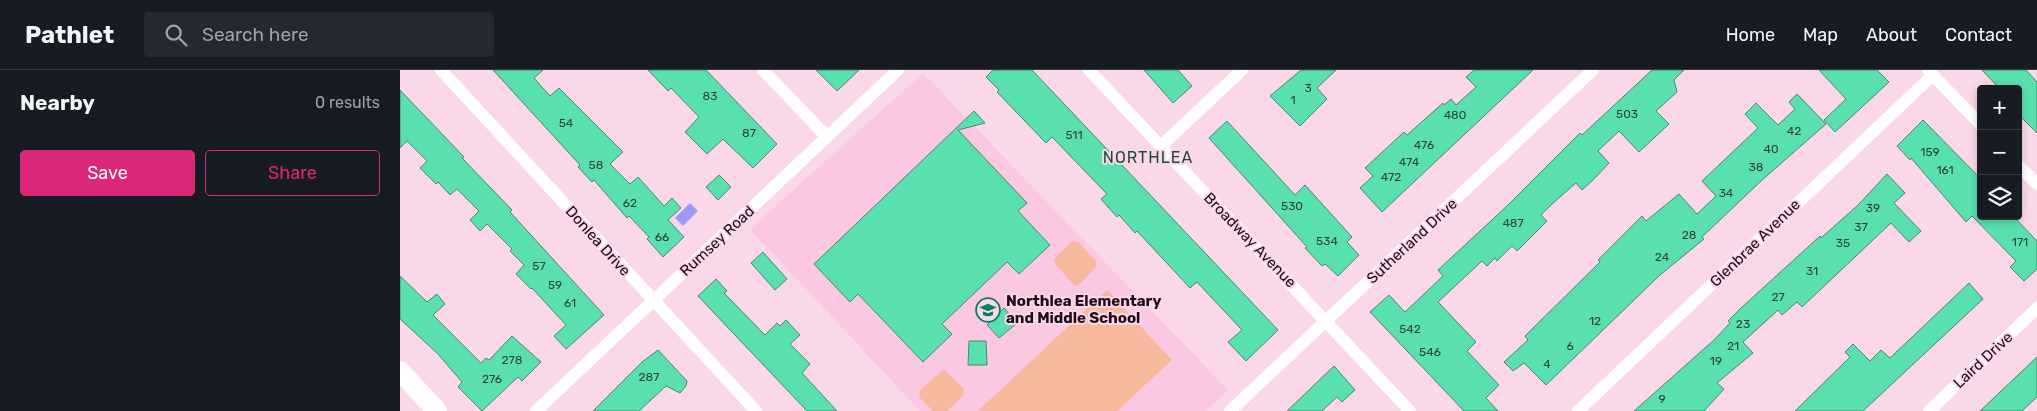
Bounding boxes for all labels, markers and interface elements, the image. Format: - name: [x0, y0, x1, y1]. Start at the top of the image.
- search box: [144, 12, 494, 57]
- text: Pathlet: [25, 21, 114, 49]
- icon: search: [162, 21, 190, 49]
- text: Search here: [202, 23, 309, 46]
- text: Home: [1726, 24, 1775, 46]
- text: Map: [1803, 24, 1838, 46]
- text: About: [1866, 24, 1917, 46]
- text: Contact: [1945, 24, 2012, 46]
- house number: 3: [1304, 81, 1312, 95]
- map controls: [1977, 85, 2022, 220]
- button: +: [1977, 85, 2022, 130]
- house number: 83: [703, 89, 717, 103]
- text: Nearby: [20, 90, 95, 115]
- text: 0 results: [315, 93, 380, 112]
- house number: 1: [1290, 93, 1296, 107]
- house number: 503: [1616, 107, 1638, 121]
- house number: 480: [1444, 108, 1466, 122]
- house number: 54: [559, 116, 574, 130]
- house number: 42: [1787, 124, 1801, 138]
- house number: 87: [742, 126, 756, 140]
- house number: 511: [1065, 128, 1083, 142]
- button: −: [1977, 130, 2022, 175]
- house number: 476: [1414, 138, 1434, 152]
- house number: 40: [1763, 142, 1779, 156]
- house number: 159: [1920, 145, 1940, 159]
- district label: NORTHLEA: [1103, 148, 1193, 167]
- button: Save: [20, 150, 195, 196]
- button: Share: [205, 150, 380, 196]
- house number: 474: [1399, 155, 1420, 169]
- house number: 58: [589, 158, 603, 172]
- house number: 38: [1749, 160, 1763, 174]
- house number: 161: [1936, 163, 1954, 177]
- house number: 472: [1381, 170, 1401, 184]
- button: layers: [1977, 175, 2022, 220]
- house number: 34: [1719, 186, 1734, 200]
- street label: Broadway Avenue: [1200, 189, 1300, 291]
- street label: Sutherland Drive: [1363, 194, 1461, 288]
- street label: Glenbrae Avenue: [1706, 195, 1804, 291]
- house number: 62: [623, 196, 637, 210]
- house number: 530: [1281, 199, 1303, 213]
- house number: 39: [1866, 201, 1880, 215]
- street label: Donlea Drive: [562, 202, 634, 280]
- street label: Rumsey Road: [676, 202, 758, 280]
- house number: 487: [1502, 216, 1524, 230]
- house number: 37: [1854, 220, 1868, 234]
- house number: 28: [1682, 228, 1696, 242]
- house number: 66: [655, 230, 669, 244]
- house number: 534: [1316, 234, 1338, 248]
- house number: 171: [2012, 235, 2028, 249]
- house number: 35: [1836, 236, 1850, 250]
- house number: 24: [1655, 250, 1670, 264]
- house number: 57: [532, 259, 546, 273]
- house number: 31: [1806, 264, 1818, 278]
- house number: 59: [548, 278, 562, 292]
- house number: 27: [1771, 290, 1785, 304]
- place label: Northlea Elementary and Middle School: [1006, 292, 1161, 327]
- house number: 61: [564, 296, 576, 310]
- school or university icon: Northlea Elementary and Middle School: [975, 297, 1001, 323]
- house number: 12: [1589, 314, 1601, 328]
- house number: 23: [1736, 317, 1750, 331]
- house number: 542: [1399, 322, 1421, 336]
- street label: Laird Drive: [1950, 328, 2016, 392]
- house number: 6: [1566, 339, 1574, 353]
- house number: 21: [1727, 339, 1739, 353]
- house number: 546: [1419, 345, 1441, 359]
- house number: 278: [502, 353, 522, 367]
- house number: 19: [1710, 354, 1722, 368]
- house number: 4: [1543, 357, 1551, 371]
- house number: 287: [639, 370, 659, 384]
- house number: 276: [482, 372, 502, 386]
- house number: 9: [1658, 392, 1666, 406]

